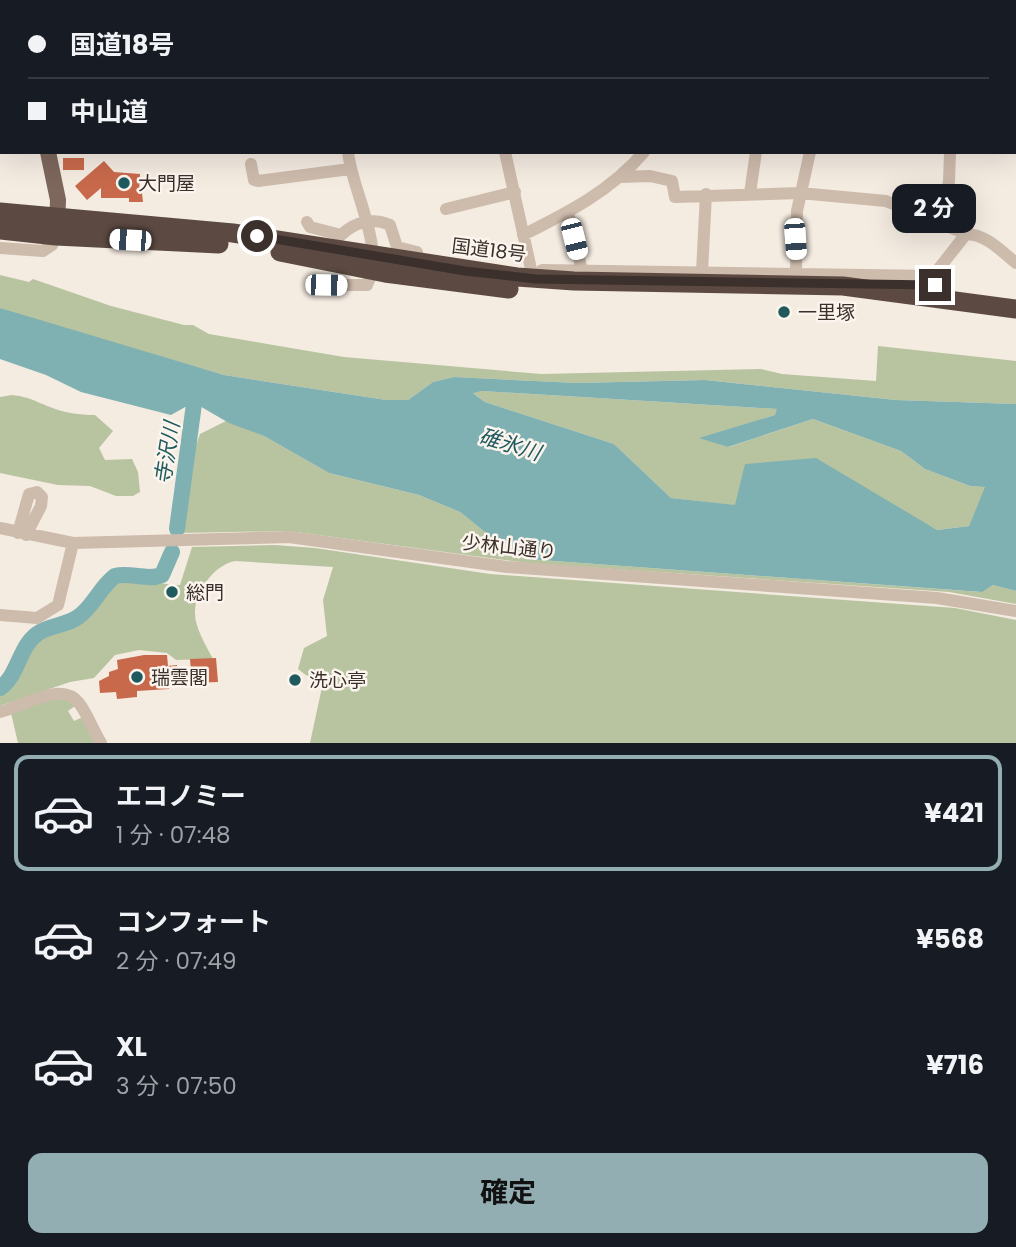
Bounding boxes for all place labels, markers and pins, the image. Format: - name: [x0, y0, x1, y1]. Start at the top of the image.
- place label: 大門屋: [138, 170, 195, 197]
- marker: 大門屋: [116, 175, 132, 191]
- place label: 一里塚: [798, 299, 855, 326]
- marker: 一里塚: [776, 304, 792, 320]
- place label: 総門: [186, 579, 224, 606]
- marker: 総門: [164, 584, 180, 600]
- place label: 瑞雲閣: [151, 664, 208, 691]
- place label: 洗心亭: [309, 667, 366, 694]
- marker: 瑞雲閣: [129, 669, 145, 685]
- marker: 洗心亭: [287, 672, 303, 688]

